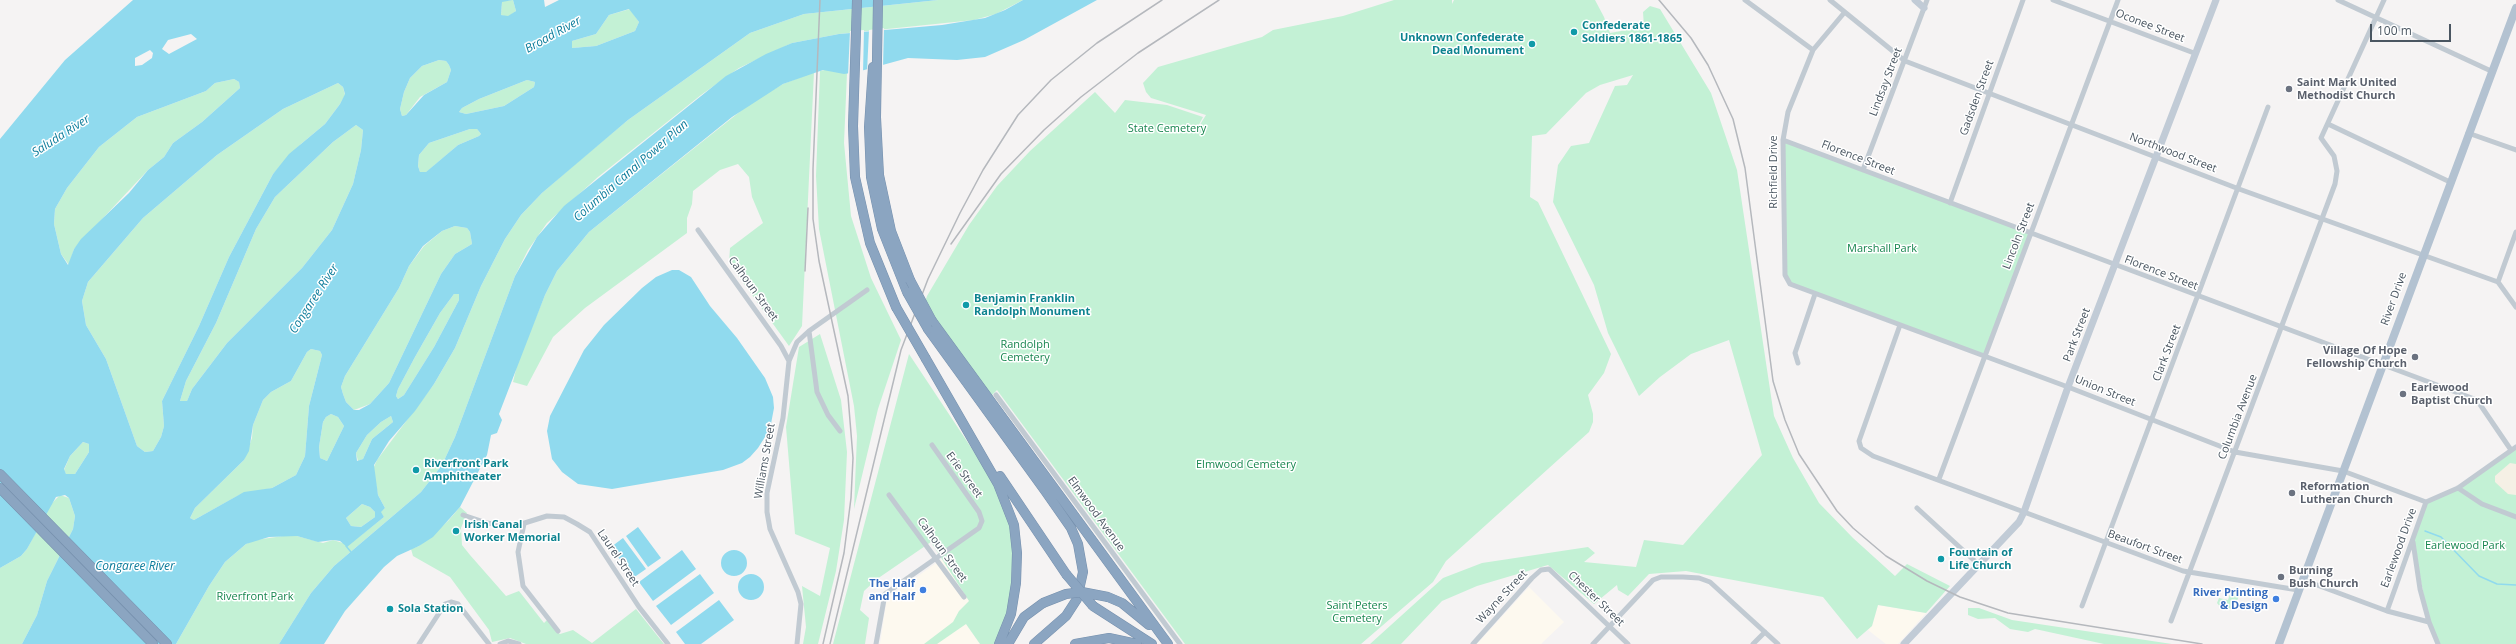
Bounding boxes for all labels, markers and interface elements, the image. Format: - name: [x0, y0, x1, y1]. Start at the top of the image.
- street label: Oconee Street: [2114, 7, 2186, 45]
- water label: Broad River: [523, 14, 583, 56]
- scale bar: [2372, 16, 2453, 42]
- place label: Confederate Soldiers 1861-1865: [1582, 19, 1682, 45]
- text: 100 m: [2377, 22, 2412, 39]
- marker: Confederate Soldiers 1861-1865: [1569, 27, 1579, 37]
- place label: Unknown Confederate Dead Monument: [1400, 31, 1524, 57]
- marker: Unknown Confederate Dead Monument: [1527, 39, 1537, 49]
- street label: Lindsay Street: [1867, 46, 1905, 118]
- street label: Gadsden Street: [1957, 58, 1997, 138]
- place label: Saint Mark United Methodist Church: [2297, 76, 2397, 102]
- marker: Saint Mark United Methodist Church: [2284, 84, 2294, 94]
- water label: Saluda River: [30, 112, 92, 160]
- water label: Columbia Canal Power Plan: [571, 117, 691, 225]
- park label: State Cemetery: [1128, 122, 1206, 136]
- street label: Northwood Street: [2128, 130, 2218, 176]
- street label: Richfield Drive: [1767, 135, 1781, 209]
- street label: Florence Street: [1819, 138, 1897, 178]
- street label: Lincoln Street: [2000, 201, 2038, 271]
- park label: Marshall Park: [1847, 242, 1917, 256]
- street label: Florence Street: [2122, 253, 2200, 293]
- street label: Calhoun Street: [725, 254, 781, 324]
- water label: Congaree River: [286, 262, 342, 336]
- street label: River Drive: [2378, 271, 2410, 327]
- place label: Benjamin Franklin Randolph Monument: [974, 292, 1090, 318]
- marker: Benjamin Franklin Randolph Monument: [961, 300, 971, 310]
- street label: Park Street: [2061, 306, 2093, 364]
- street label: Clark Street: [2150, 323, 2184, 383]
- park label: Randolph Cemetery: [1000, 338, 1050, 364]
- place label: Village Of Hope Fellowship Church: [2306, 344, 2407, 370]
- marker: Village Of Hope Fellowship Church: [2410, 352, 2420, 362]
- street label: Union Street: [2073, 373, 2137, 409]
- street label: Columbia Avenue: [2216, 373, 2260, 461]
- place label: Earlewood Baptist Church: [2411, 381, 2493, 407]
- marker: Earlewood Baptist Church: [2398, 389, 2408, 399]
- street label: Williams Street: [752, 422, 778, 500]
- street label: Erie Street: [943, 450, 985, 500]
- place label: Riverfront Park Amphitheater: [424, 457, 509, 483]
- park label: Elmwood Cemetery: [1196, 458, 1296, 472]
- marker: Riverfront Park Amphitheater: [411, 465, 421, 475]
- street label: Elmwood Avenue: [1065, 474, 1127, 554]
- place label: Reformation Lutheran Church: [2300, 480, 2393, 506]
- marker: Reformation Lutheran Church: [2287, 488, 2297, 498]
- street label: Earlewood Drive: [2378, 506, 2420, 590]
- street label: Calhoun Street: [914, 515, 970, 585]
- place label: Irish Canal Worker Memorial: [464, 518, 560, 544]
- marker: Irish Canal Worker Memorial: [451, 526, 461, 536]
- street label: Laurel Street: [594, 527, 642, 589]
- street label: Beaufort Street: [2106, 527, 2184, 567]
- park label: Earlewood Park: [2425, 539, 2505, 553]
- place label: Fountain of Life Church: [1949, 546, 2012, 572]
- marker: Fountain of Life Church: [1936, 554, 1946, 564]
- water label: Congaree River: [95, 560, 175, 574]
- place label: Burning Bush Church: [2289, 564, 2359, 590]
- street label: Wayne Street: [1474, 568, 1530, 626]
- street label: Chester Street: [1565, 569, 1627, 629]
- marker: Burning Bush Church: [2276, 572, 2286, 582]
- place label: The Half and Half: [869, 577, 915, 603]
- marker: The Half and Half: [918, 585, 928, 595]
- place label: River Printing & Design: [2193, 586, 2268, 612]
- park label: Riverfront Park: [216, 590, 294, 604]
- marker: River Printing & Design: [2271, 594, 2281, 604]
- park label: Saint Peters Cemetery: [1326, 599, 1388, 625]
- place label: Sola Station: [398, 602, 463, 616]
- marker: Sola Station: [385, 604, 395, 614]

